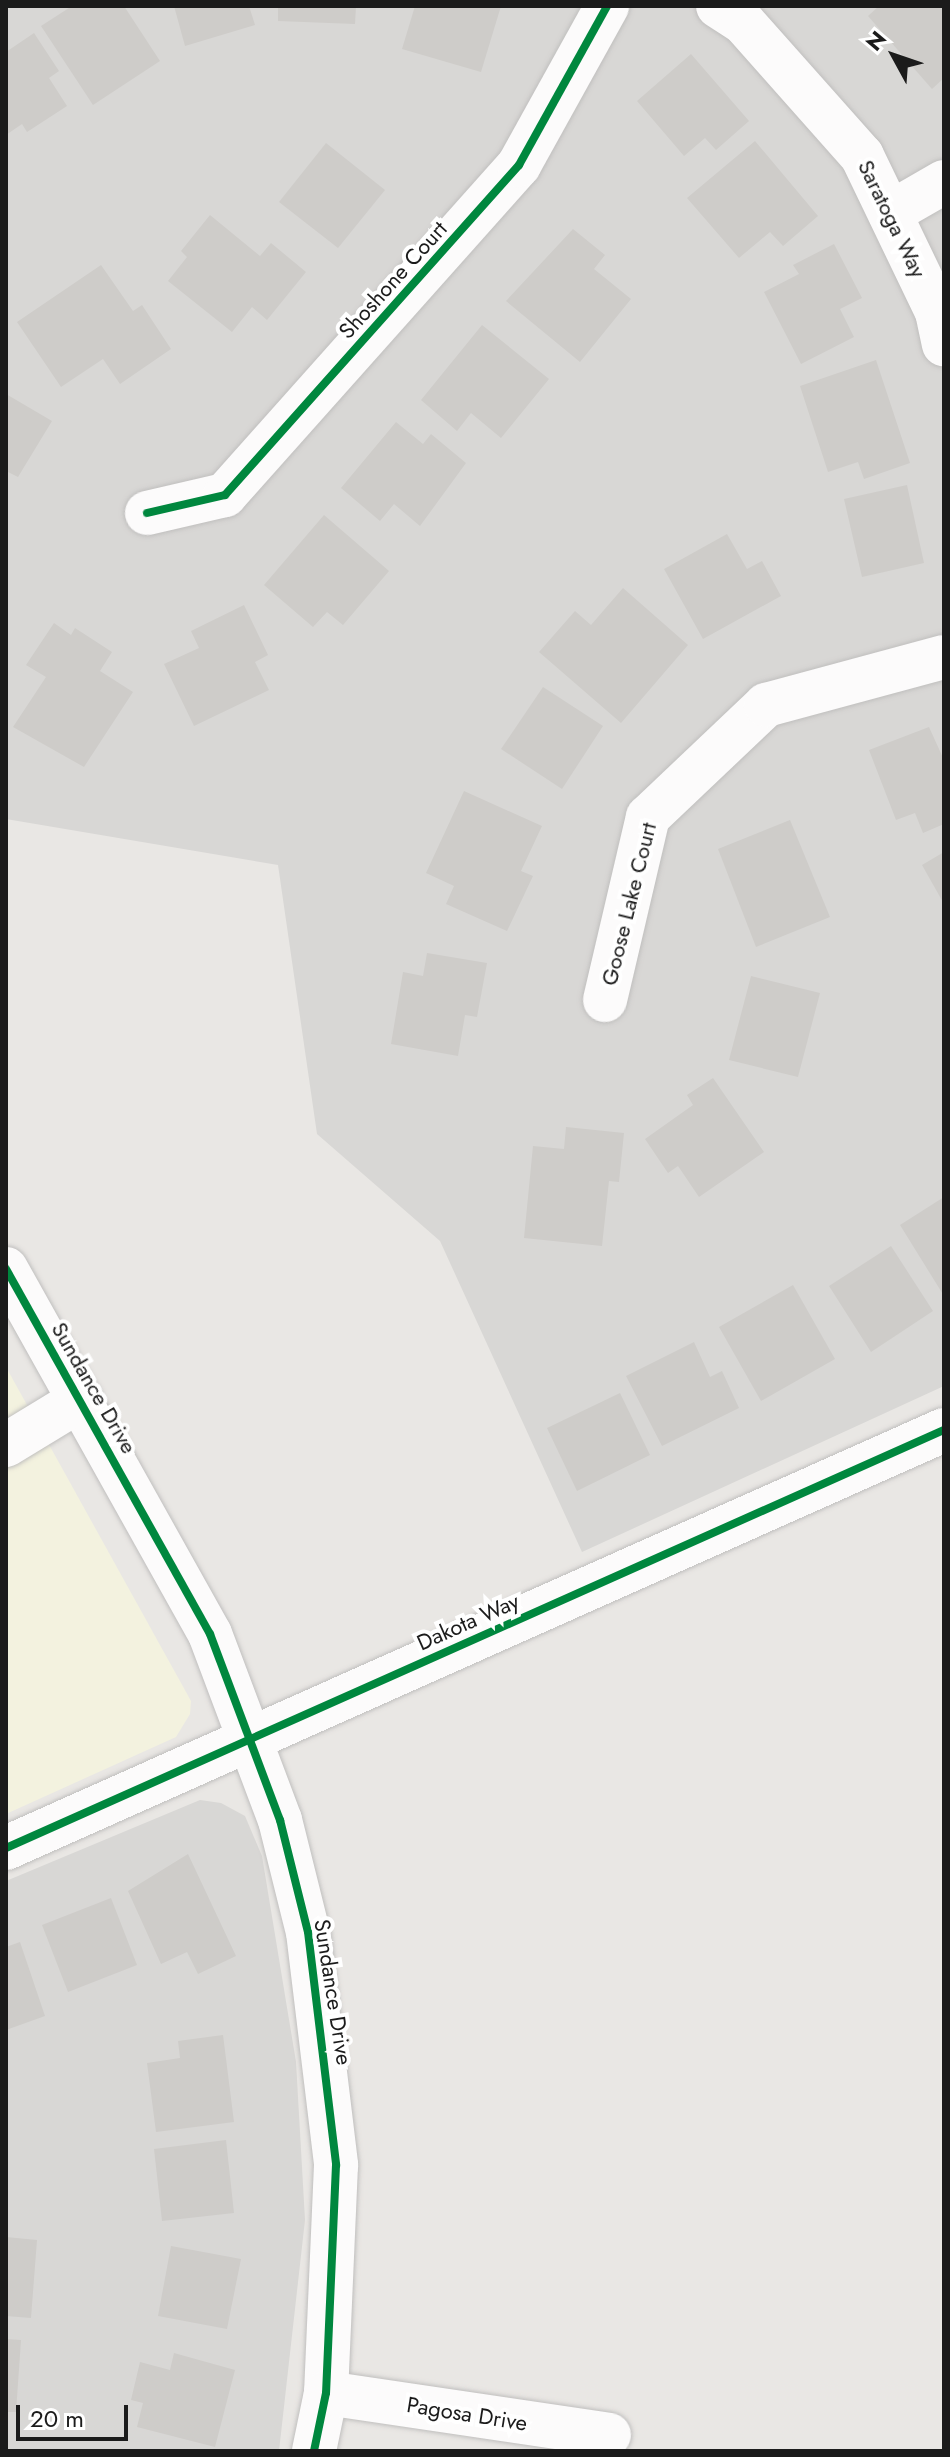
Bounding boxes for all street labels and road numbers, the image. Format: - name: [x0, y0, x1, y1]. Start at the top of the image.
- street label: Saratoga Way: [852, 156, 932, 282]
- street label: Shoshone Court: [333, 216, 453, 344]
- street label: Goose Lake Court: [596, 820, 662, 988]
- street label: Sundance Drive: [46, 1318, 142, 1458]
- street label: Dakota Way: [413, 1588, 523, 1656]
- street label: Sundance Drive: [308, 1917, 358, 2067]
- street label: Pagosa Drive: [405, 2391, 529, 2437]

